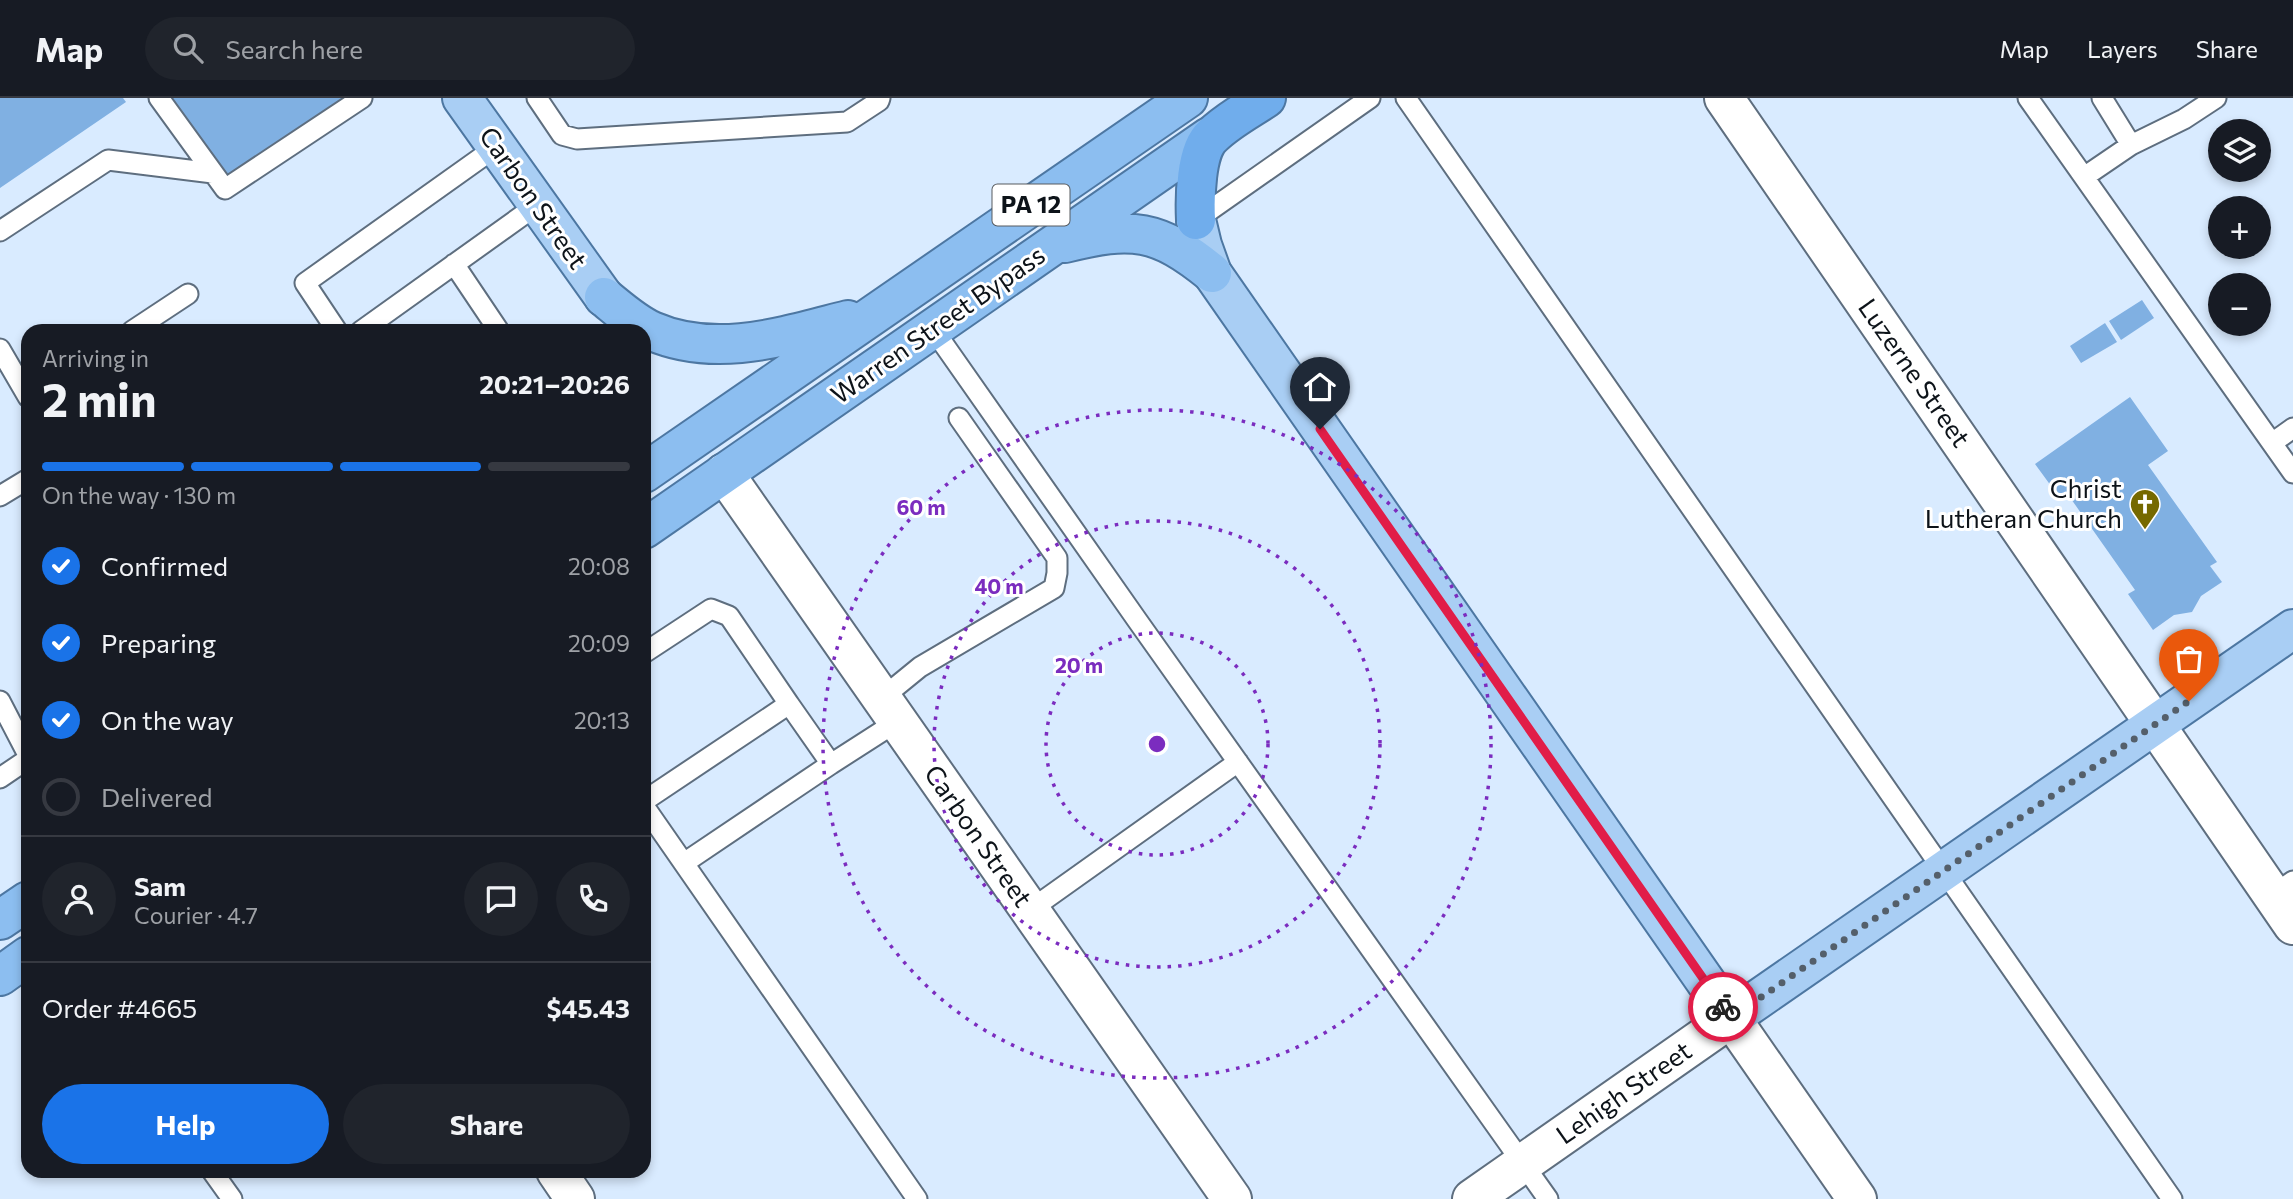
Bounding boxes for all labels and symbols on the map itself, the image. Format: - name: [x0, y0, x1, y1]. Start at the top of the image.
- street label: Carbon Street: [474, 120, 595, 274]
- road number: PA 12: [992, 184, 1070, 226]
- street label: Warren Street Bypass: [824, 238, 1050, 409]
- street label: Luzerne Street: [1853, 292, 1978, 452]
- pin: [1290, 357, 1350, 429]
- place label: Christ Lutheran Church: [1925, 472, 2122, 533]
- church icon: Christ Lutheran Church: [2128, 487, 2162, 531]
- text: 60 m: [896, 494, 946, 519]
- text: 40 m: [974, 573, 1024, 598]
- pin: [2159, 629, 2219, 701]
- text: 20 m: [1055, 652, 1103, 677]
- centre of rings: [1145, 732, 1169, 756]
- street label: Carbon Street: [919, 758, 1040, 912]
- courier: [1688, 972, 1758, 1042]
- street label: Lehigh Street: [1550, 1034, 1697, 1150]

